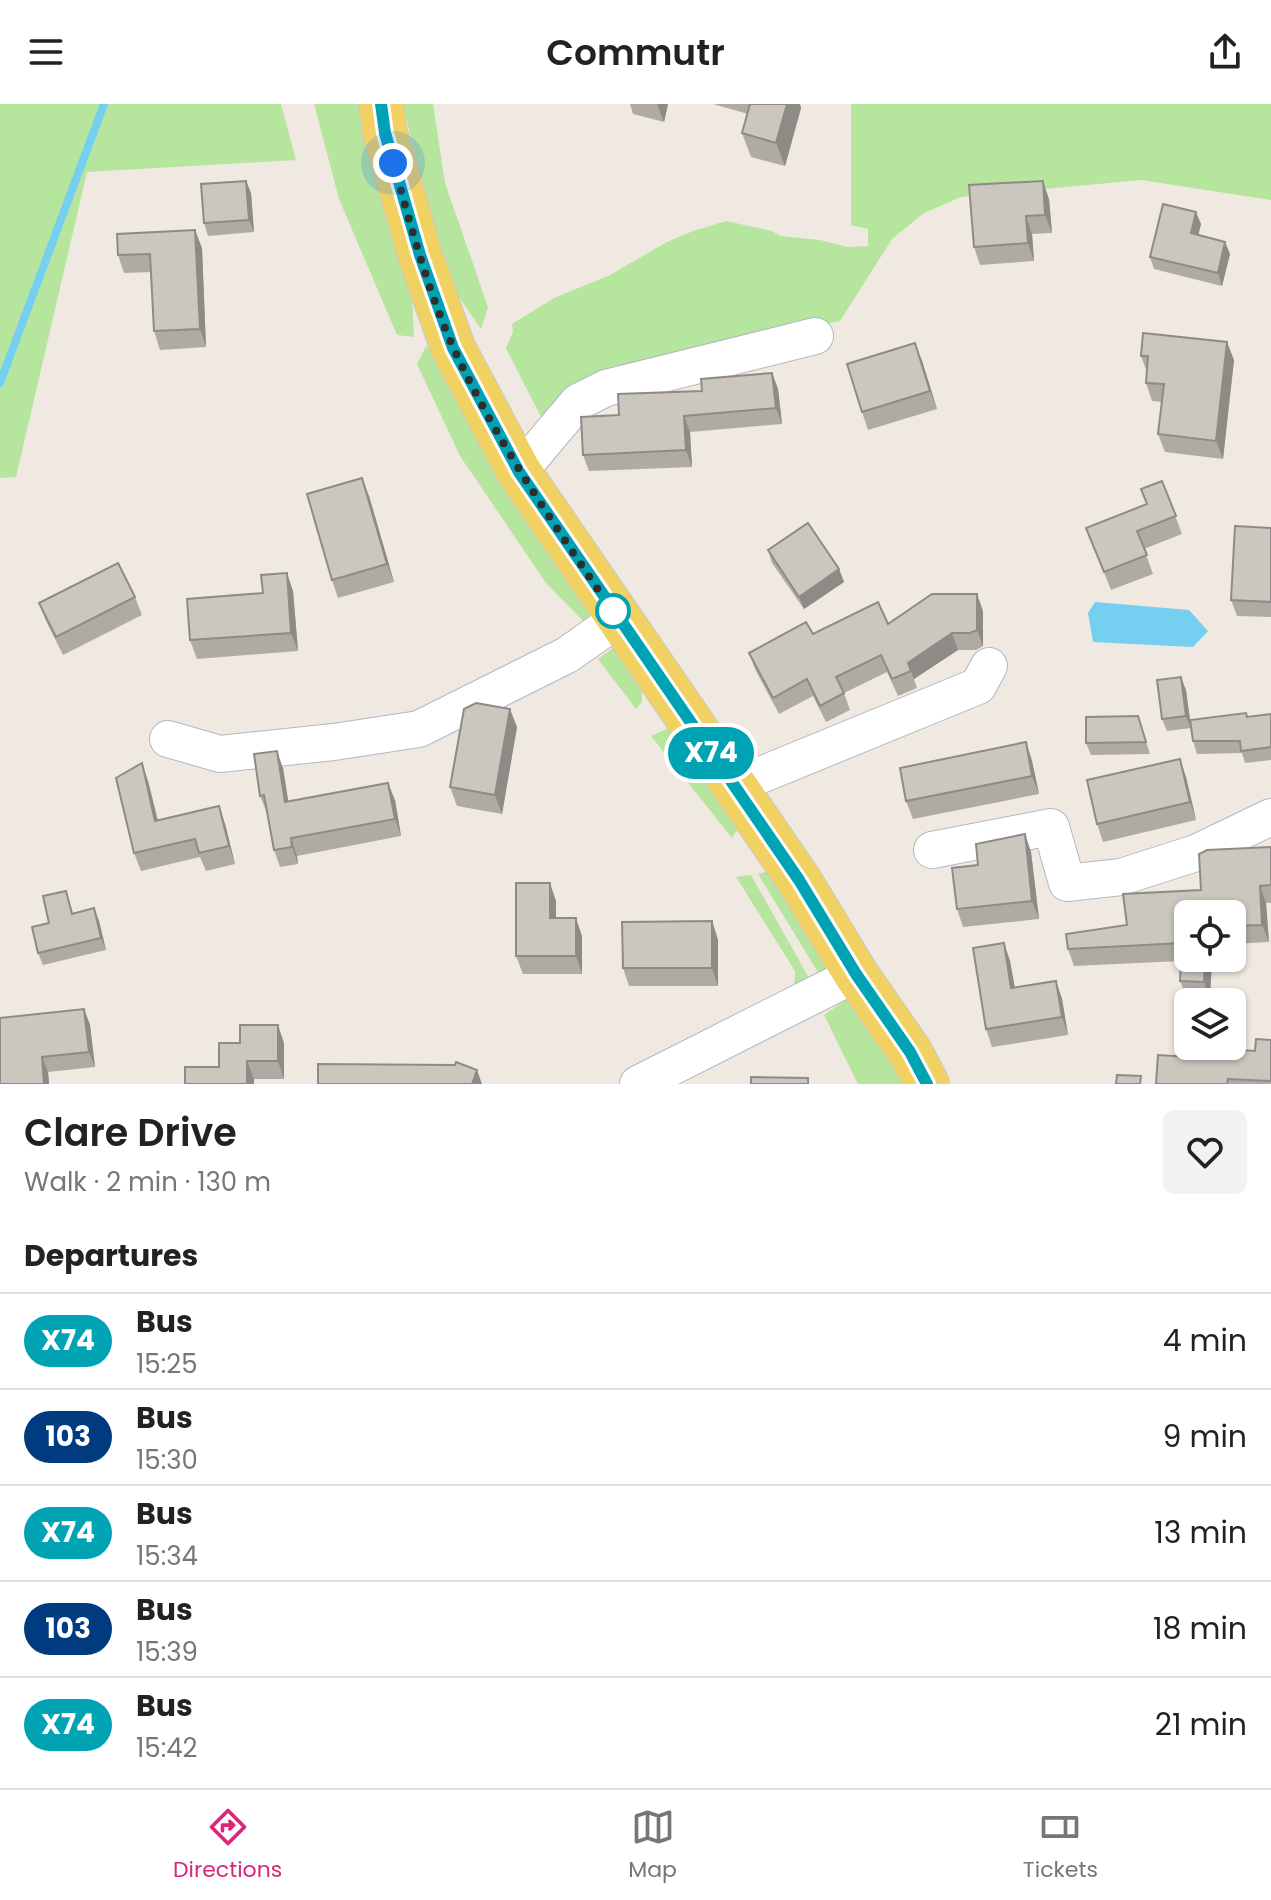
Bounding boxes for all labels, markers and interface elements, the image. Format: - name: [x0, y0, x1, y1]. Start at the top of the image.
- text: Commutr: [546, 27, 725, 78]
- icon: menu: [24, 30, 68, 74]
- icon: share: [1203, 30, 1247, 74]
- your location: [373, 143, 413, 183]
- unlabelled marker: [596, 594, 630, 628]
- line badge: X74: [665, 727, 757, 779]
- text: X74: [684, 733, 738, 772]
- map controls: [1174, 900, 1246, 1060]
- button: locate: [1174, 900, 1246, 972]
- button: layers: [1174, 988, 1246, 1060]
- text: Clare Drive: [24, 1106, 237, 1159]
- button: heart: [1163, 1110, 1247, 1194]
- text: Walk · 2 min · 130 m: [24, 1164, 271, 1200]
- text: Departures: [24, 1234, 198, 1277]
- text: Bus: [136, 1300, 193, 1343]
- text: 4 min: [1163, 1319, 1247, 1362]
- text: X74: [41, 1321, 95, 1360]
- text: 15:25: [136, 1346, 197, 1382]
- text: Bus: [136, 1396, 193, 1439]
- text: 9 min: [1163, 1415, 1247, 1458]
- text: 103: [45, 1417, 91, 1456]
- text: 15:30: [136, 1442, 198, 1478]
- text: Bus: [136, 1492, 193, 1535]
- text: 13 min: [1154, 1511, 1247, 1554]
- text: X74: [41, 1513, 95, 1552]
- text: 15:34: [136, 1538, 198, 1574]
- text: Bus: [136, 1588, 193, 1631]
- text: 18 min: [1153, 1607, 1247, 1650]
- text: 103: [45, 1609, 91, 1648]
- text: 15:39: [136, 1634, 198, 1670]
- text: Bus: [136, 1684, 193, 1727]
- text: 21 min: [1155, 1703, 1247, 1746]
- text: X74: [41, 1705, 95, 1744]
- text: 15:42: [136, 1730, 198, 1766]
- tab: Directions: [173, 1805, 282, 1886]
- tab: Map: [628, 1805, 677, 1886]
- tab: Tickets: [1023, 1805, 1098, 1886]

